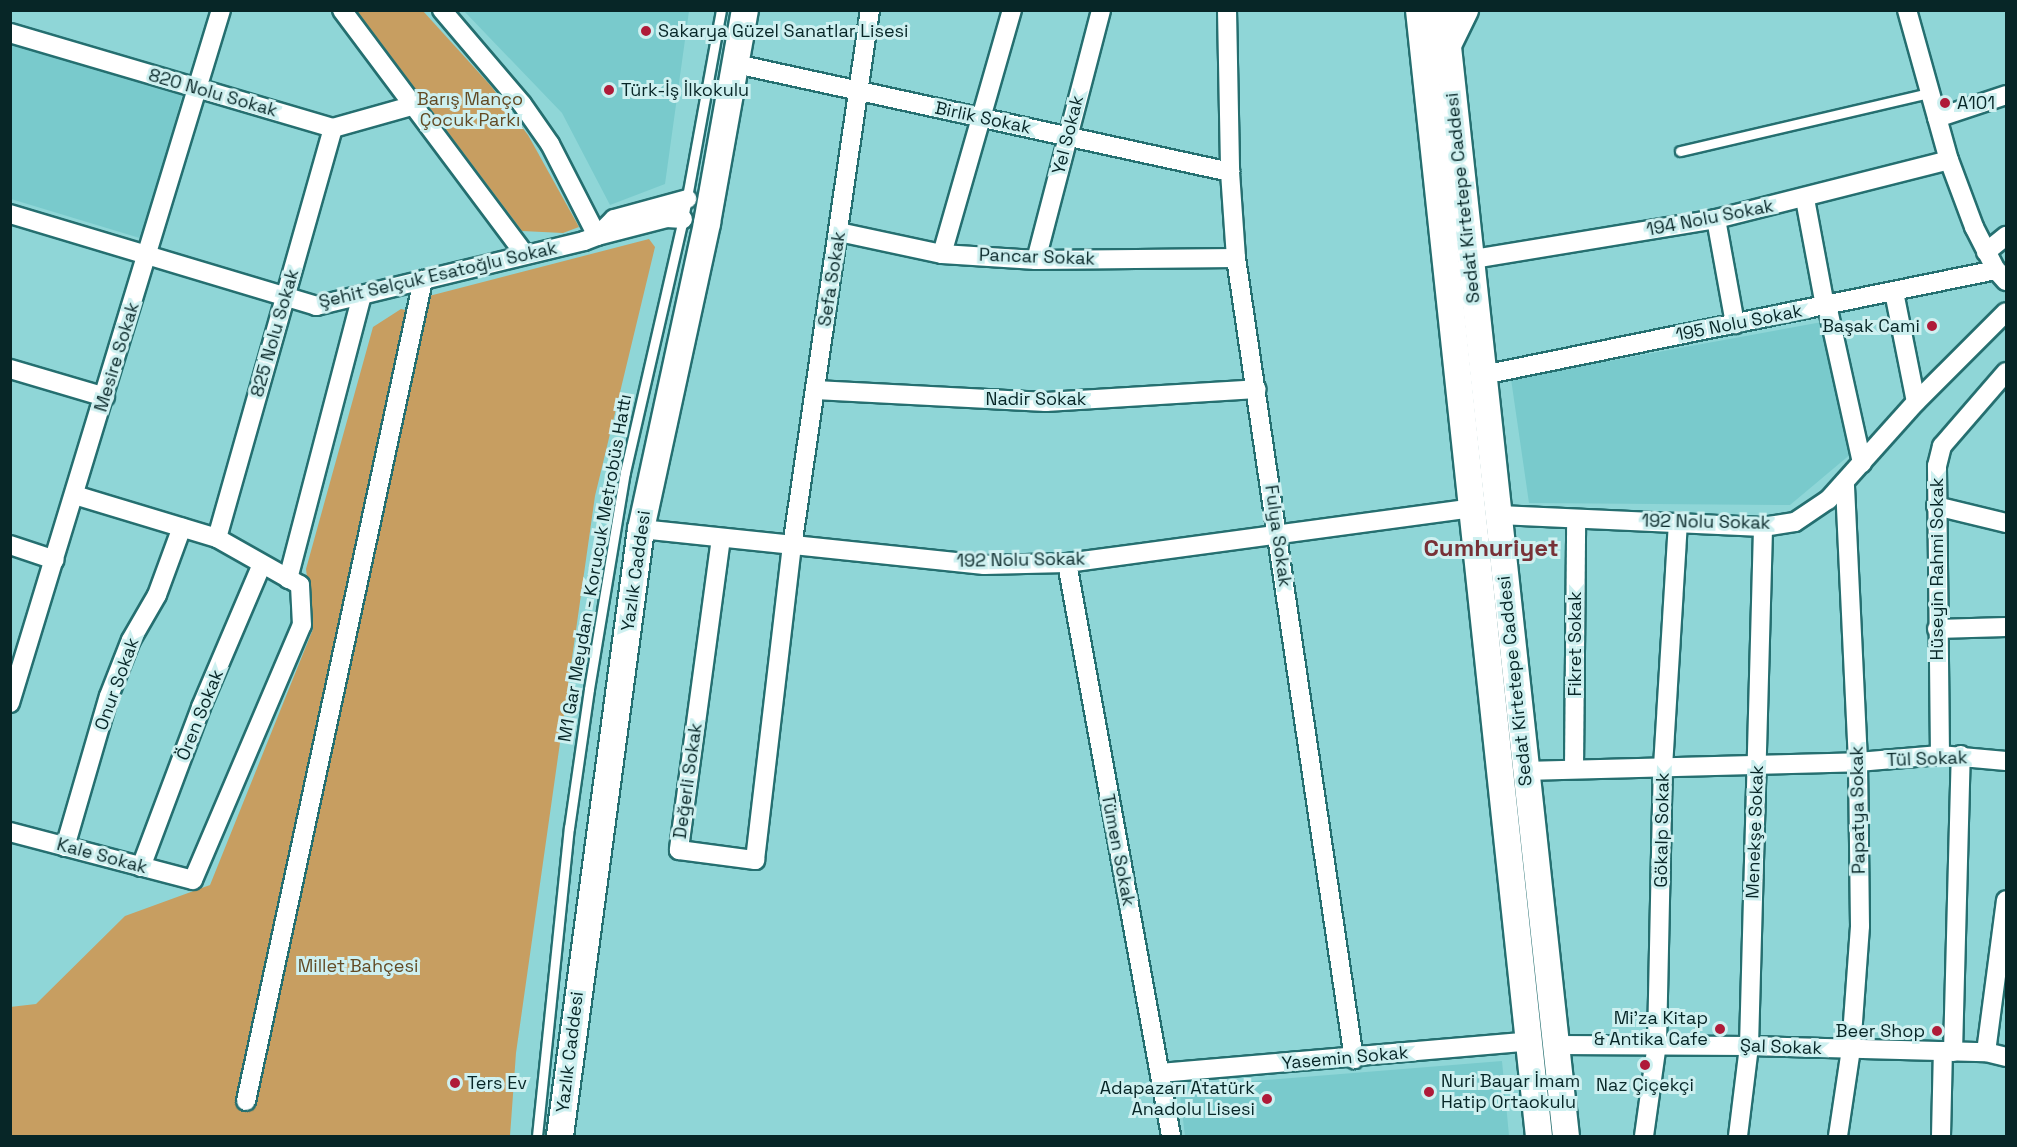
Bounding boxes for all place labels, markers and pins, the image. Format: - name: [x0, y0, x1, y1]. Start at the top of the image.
- place label: Sakarya Güzel Sanatlar Lisesi: [658, 20, 909, 42]
- marker: Sakarya Güzel Sanatlar Lisesi: [639, 24, 653, 38]
- place label: Türk-İş İlkokulu: [621, 79, 749, 101]
- marker: Türk-İş İlkokulu: [602, 83, 616, 97]
- place label: A101: [1957, 92, 1995, 114]
- marker: A101: [1938, 96, 1952, 110]
- place label: Başak Cami: [1822, 315, 1920, 337]
- marker: Başak Cami: [1925, 319, 1939, 333]
- place label: Mi'za Kitap & Antika Cafe: [1594, 1008, 1708, 1050]
- place label: Beer Shop: [1836, 1020, 1925, 1042]
- marker: Mi'za Kitap & Antika Cafe: [1713, 1022, 1727, 1036]
- marker: Beer Shop: [1930, 1024, 1944, 1038]
- marker: Naz Çiçekçi: [1638, 1058, 1652, 1072]
- place label: Nuri Bayar İmam Hatip Ortaokulu: [1441, 1071, 1580, 1114]
- place label: Ters Ev: [467, 1072, 527, 1094]
- place label: Naz Çiçekçi: [1596, 1074, 1694, 1096]
- marker: Ters Ev: [448, 1076, 462, 1090]
- place label: Adapazarı Atatürk Anadolu Lisesi: [1100, 1078, 1255, 1120]
- marker: Nuri Bayar İmam Hatip Ortaokulu: [1422, 1085, 1436, 1099]
- marker: Adapazarı Atatürk Anadolu Lisesi: [1260, 1092, 1274, 1106]

